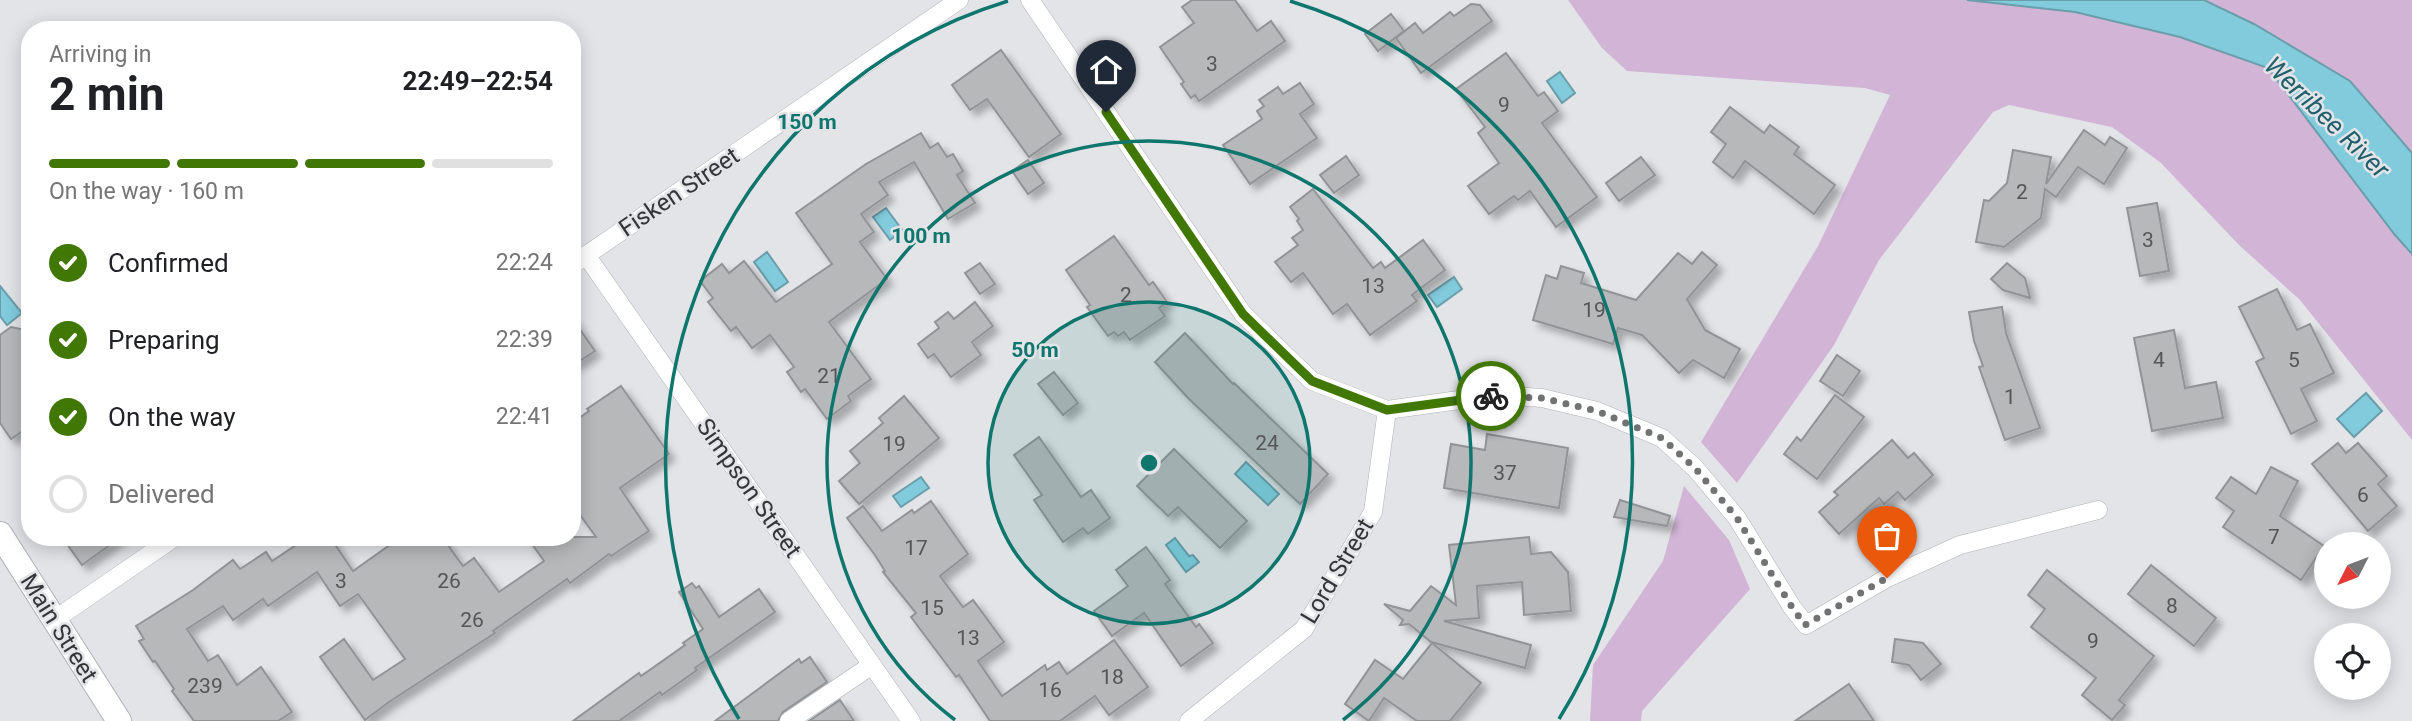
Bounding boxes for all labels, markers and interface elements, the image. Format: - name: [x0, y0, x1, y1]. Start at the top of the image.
- pin: [1076, 40, 1136, 112]
- text: Arriving in: [49, 41, 152, 68]
- water label: Werribee River: [2258, 50, 2397, 185]
- icon: home: [1087, 51, 1125, 89]
- house number: 3: [1206, 52, 1218, 76]
- text: 22:49–22:54: [403, 66, 553, 96]
- text: 2 min: [49, 67, 165, 121]
- house number: 9: [1498, 93, 1510, 117]
- text: 150 m: [777, 110, 837, 134]
- street label: Fisken Street: [614, 142, 744, 242]
- text: On the way · 160 m: [49, 178, 244, 205]
- house number: 2: [2016, 180, 2028, 204]
- text: 100 m: [891, 224, 951, 248]
- house number: 3: [2142, 228, 2154, 252]
- icon: check: [49, 244, 87, 282]
- text: Confirmed: [108, 248, 229, 278]
- text: 22:24: [496, 249, 553, 276]
- house number: 13: [1361, 274, 1385, 298]
- house number: 2: [1120, 283, 1132, 307]
- house number: 19: [1582, 298, 1606, 322]
- icon: check: [49, 321, 87, 359]
- text: Preparing: [108, 325, 220, 355]
- text: 22:39: [496, 326, 553, 353]
- text: 50 m: [1011, 338, 1059, 362]
- house number: 4: [2153, 348, 2165, 372]
- house number: 5: [2288, 348, 2300, 372]
- courier: [1456, 361, 1526, 431]
- house number: 21: [817, 364, 841, 388]
- icon: bike: [1472, 377, 1510, 415]
- house number: 1: [2004, 385, 2016, 409]
- icon: check: [49, 398, 87, 436]
- text: On the way: [108, 402, 236, 432]
- text: 22:41: [496, 403, 553, 430]
- street label: Simpson Street: [691, 413, 807, 563]
- house number: 24: [1255, 431, 1279, 455]
- house number: 19: [882, 432, 906, 456]
- centre of rings: [1137, 451, 1161, 475]
- house number: 37: [1493, 461, 1517, 485]
- text: Delivered: [108, 479, 215, 509]
- house number: 6: [2357, 483, 2369, 507]
- pin: [1857, 506, 1917, 578]
- street label: Lord Street: [1295, 513, 1379, 628]
- icon: bag: [1868, 517, 1906, 555]
- house number: 7: [2268, 525, 2280, 549]
- north arrow: [2314, 532, 2390, 609]
- map controls: [2314, 532, 2391, 700]
- house number: 17: [904, 536, 928, 560]
- street label: Main Street: [15, 569, 103, 687]
- house number: 3: [335, 569, 347, 593]
- house number: 26: [437, 569, 461, 593]
- house number: 8: [2166, 594, 2178, 618]
- house number: 15: [920, 596, 944, 620]
- house number: 26: [460, 608, 484, 632]
- button: locate: [2314, 623, 2391, 700]
- house number: 13: [956, 626, 980, 650]
- house number: 9: [2087, 629, 2099, 653]
- house number: 18: [1100, 665, 1124, 689]
- house number: 239: [187, 674, 223, 698]
- house number: 16: [1038, 678, 1062, 702]

